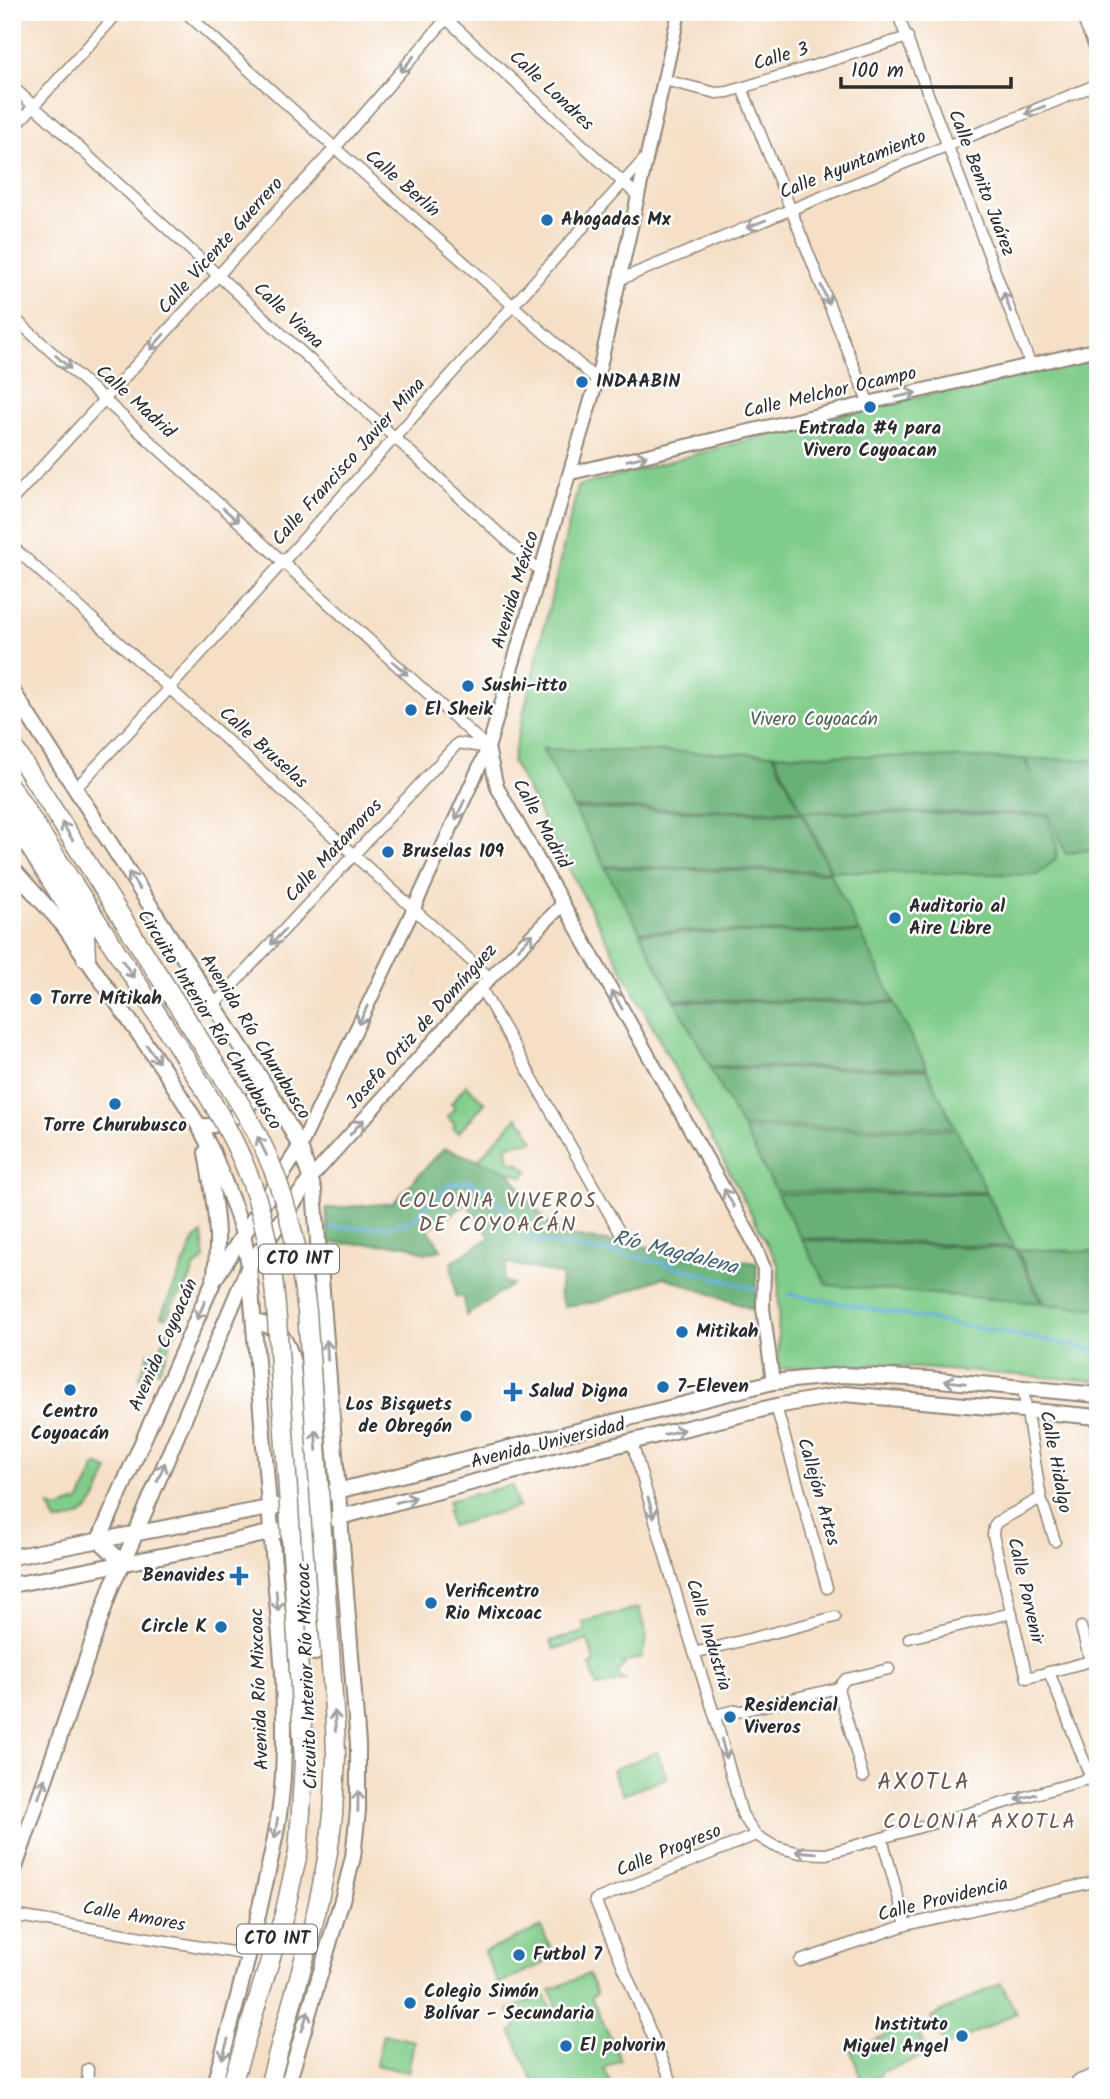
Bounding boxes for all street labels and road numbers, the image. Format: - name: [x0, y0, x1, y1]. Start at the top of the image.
- street label: Calle 3: [750, 34, 813, 80]
- street label: Calle Londres: [502, 43, 600, 139]
- street label: Calle Benito Juárez: [939, 105, 1023, 261]
- street label: Calle Ayuntamiento: [775, 122, 931, 208]
- street label: Calle Berlín: [357, 142, 447, 226]
- street label: Calle Vicente Guerrero: [151, 170, 291, 322]
- street label: Calle Viena: [246, 275, 330, 357]
- street label: Calle Madrid: [88, 358, 182, 447]
- street label: Calle Melchor Ocampo: [740, 358, 920, 428]
- street label: Calle Francisco Javier Mina: [265, 371, 433, 553]
- street label: Avenida México: [484, 527, 548, 653]
- street label: Calle Bruselas: [211, 700, 315, 796]
- street label: Calle Madrid: [504, 773, 578, 875]
- street label: Calle Matamoros: [278, 792, 390, 910]
- street label: Circuito Interior Río Churubusco: [129, 904, 289, 1136]
- street label: Josefa Ortiz de Domínguez: [339, 937, 505, 1117]
- street label: Avenida Río Churubusco: [192, 948, 318, 1126]
- road number: CTO INT: [259, 1244, 339, 1274]
- street label: Avenida Coyoacán: [121, 1274, 207, 1416]
- street label: Calle Hidalgo: [1030, 1408, 1080, 1516]
- street label: Avenida Universidad: [468, 1410, 629, 1478]
- street label: Callejón Artes: [788, 1434, 848, 1550]
- street label: Calle Porvenir: [998, 1535, 1052, 1649]
- street label: Circuito Interior Río Mixcoac: [289, 1562, 327, 1790]
- street label: Calle Industria: [677, 1575, 739, 1695]
- street label: Avenida Río Mixcoac: [242, 1607, 278, 1771]
- street label: Calle Progreso: [612, 1816, 726, 1886]
- street label: Calle Providencia: [875, 1869, 1011, 1931]
- street label: Calle Amores: [80, 1893, 188, 1941]
- road number: CTO INT: [237, 1924, 317, 1954]

